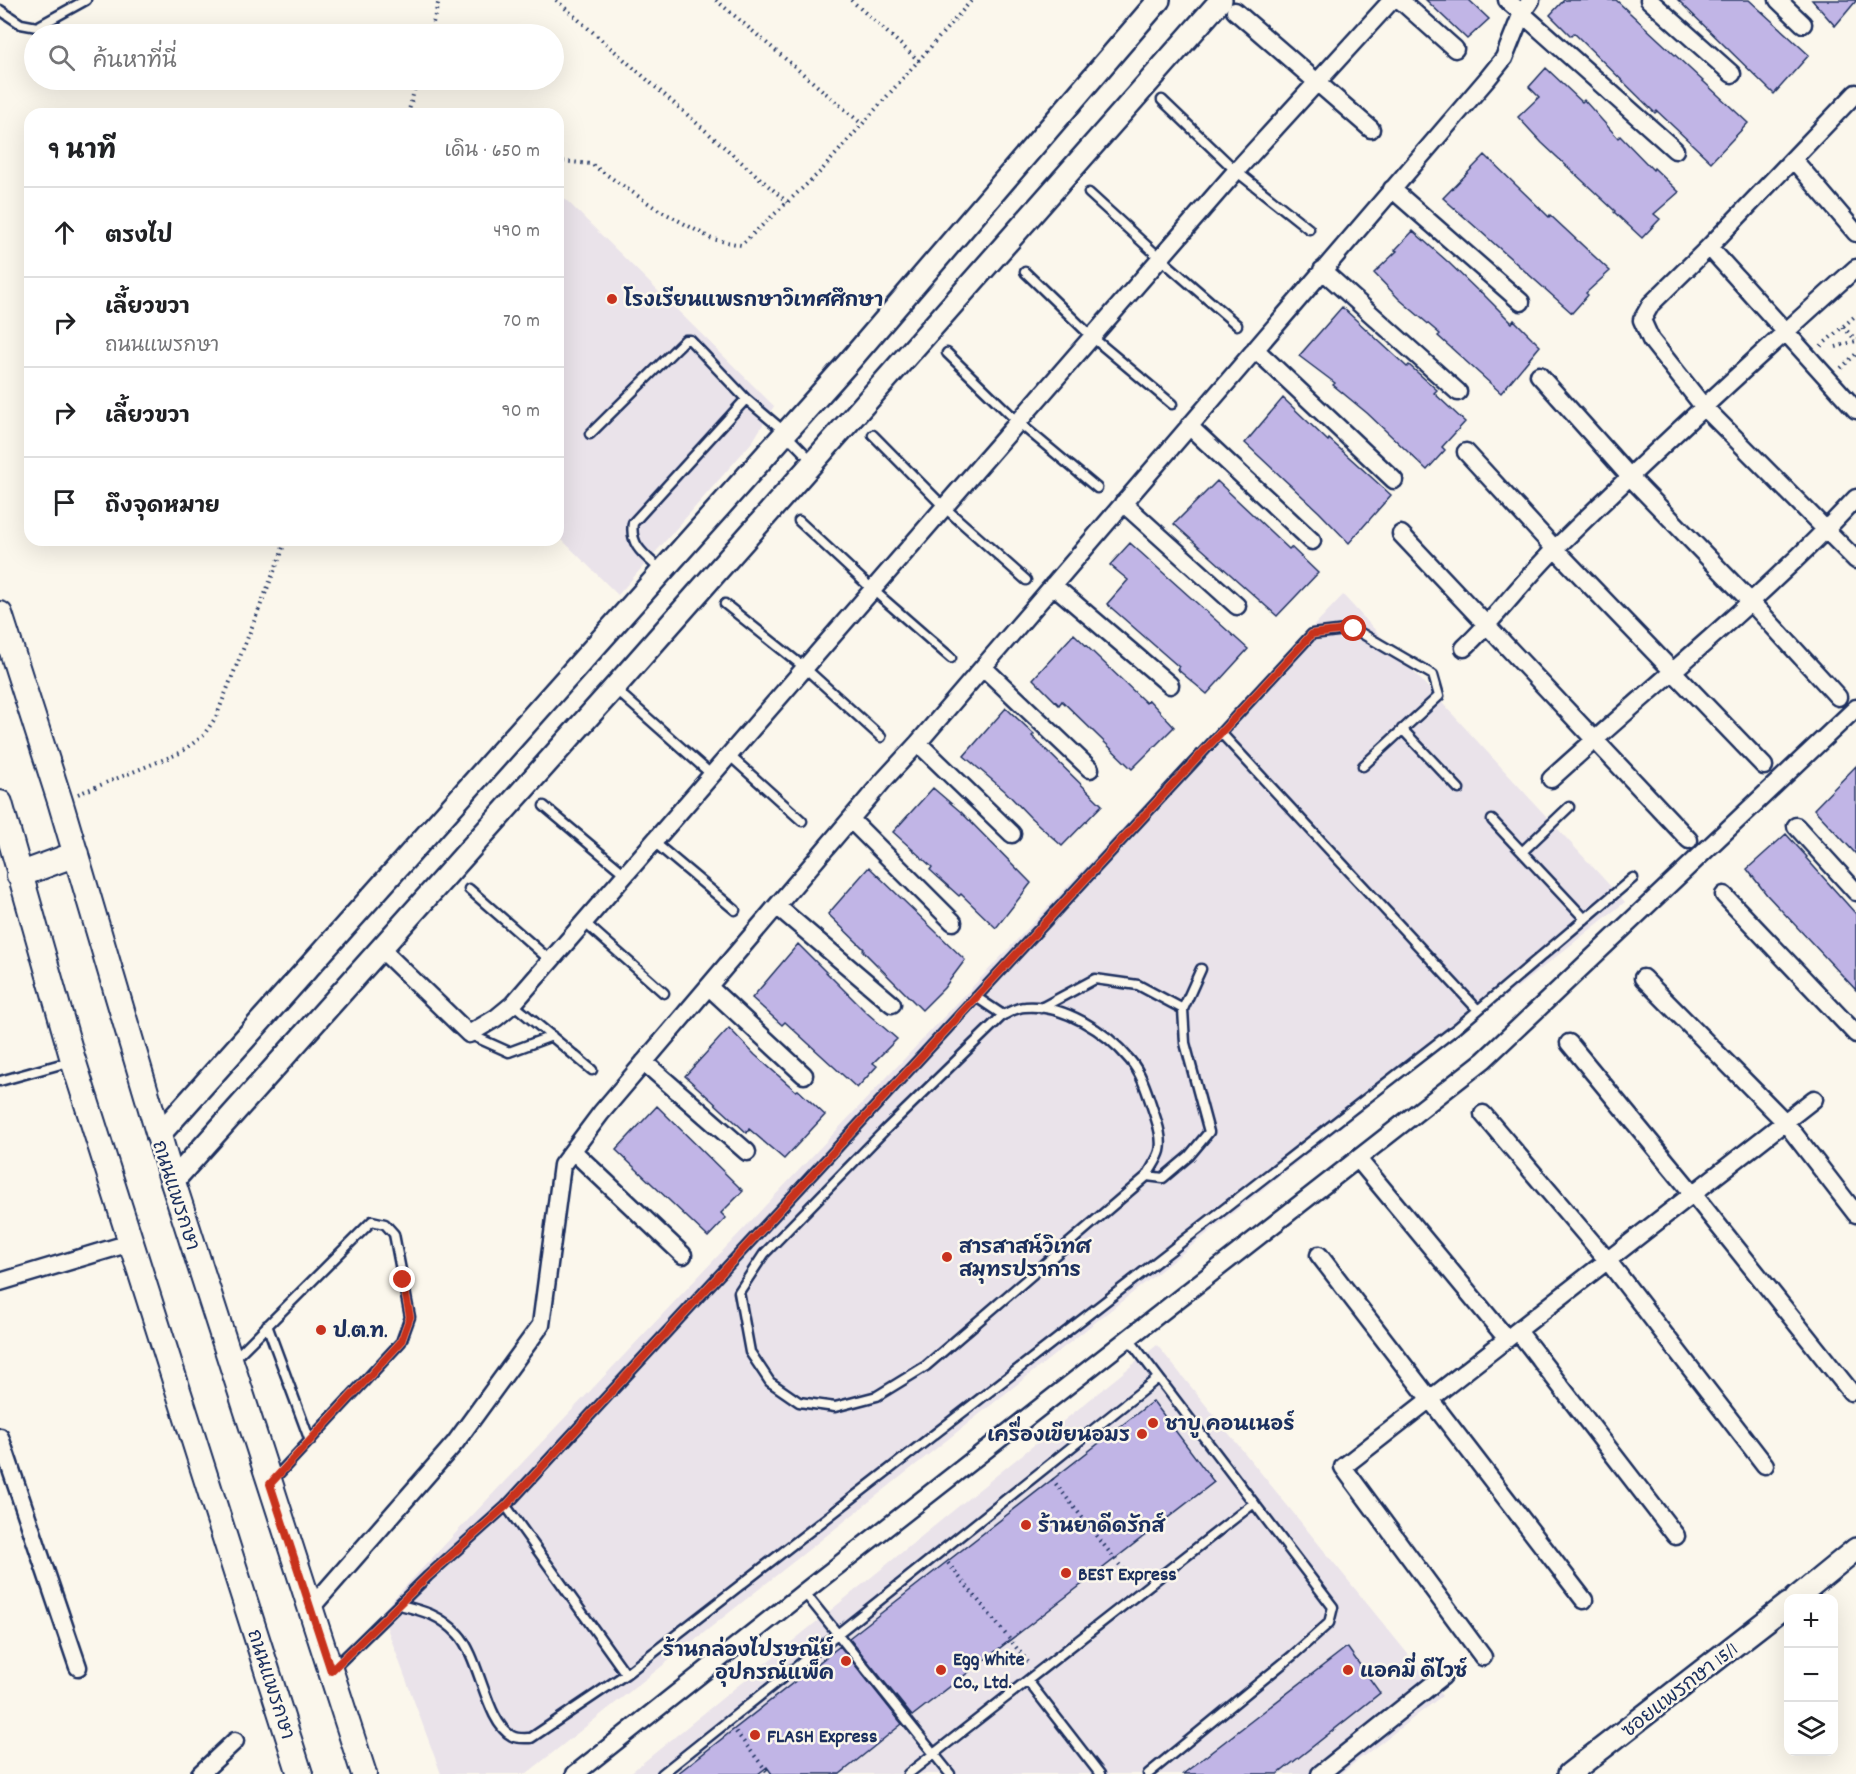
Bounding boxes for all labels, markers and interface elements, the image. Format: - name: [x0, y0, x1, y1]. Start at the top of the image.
- search box: [24, 24, 564, 90]
- icon: search: [45, 41, 78, 74]
- text: ค้นหาที่นี่: [93, 47, 177, 78]
- text: 9 นาที: [48, 134, 116, 171]
- text: เดิน · 650 m: [445, 138, 540, 166]
- icon: ahead: [48, 216, 81, 249]
- text: 490 m: [493, 218, 540, 246]
- text: ตรงไป: [105, 222, 173, 253]
- place label: โรงเรียนแพรกษาวิเทศศึกษา: [623, 286, 883, 316]
- marker: โรงเรียนแพรกษาวิเทศศึกษา: [605, 292, 619, 306]
- text: เลี้ยวขวา: [105, 293, 189, 324]
- icon: right: [48, 306, 81, 339]
- text: 70 m: [503, 308, 540, 336]
- text: ถนนแพรกษา: [105, 333, 219, 361]
- icon: right: [48, 396, 81, 429]
- text: 90 m: [502, 398, 540, 426]
- text: เลี้ยวขวา: [105, 402, 189, 433]
- icon: arrive: [48, 486, 81, 519]
- text: ถึงจุดหมาย: [105, 492, 220, 523]
- route start: [1340, 615, 1366, 641]
- street label: ถนนแพรกษา: [143, 1137, 205, 1255]
- place label: สารสาสน์วิเทศ สมุทรปราการ: [959, 1233, 1092, 1286]
- marker: สารสาสน์วิเทศ สมุทรปราการ: [940, 1250, 954, 1264]
- route end: [389, 1266, 415, 1292]
- place label: ป.ต.ท.: [333, 1319, 388, 1347]
- marker: ป.ต.ท.: [314, 1323, 328, 1337]
- place label: ชาบู คอนเนอร์: [1165, 1410, 1295, 1440]
- place label: เครื่องเขียนอมร: [987, 1416, 1130, 1451]
- marker: ชาบู คอนเนอร์: [1146, 1416, 1160, 1430]
- marker: เครื่องเขียนอมร: [1135, 1427, 1149, 1441]
- place label: ร้านยาดีดรักส์: [1038, 1512, 1166, 1542]
- marker: ร้านยาดีดรักส์: [1019, 1518, 1033, 1532]
- place label: BEST Express: [1078, 1562, 1177, 1590]
- marker: BEST Express: [1059, 1566, 1073, 1580]
- map controls: [1784, 1594, 1838, 1756]
- button: +: [1784, 1594, 1838, 1648]
- street label: ถนนแพรกษา: [238, 1626, 300, 1744]
- place label: ร้านกล่องไปรษณีย์ อุปกรณ์แพ็ค: [663, 1636, 834, 1689]
- street label: ซอยแพรกษา 15/1: [1617, 1637, 1745, 1746]
- place label: Egg White Co., Ltd.: [953, 1647, 1025, 1698]
- button: −: [1784, 1648, 1838, 1702]
- place label: แอคมี่ ดีไวซ์: [1360, 1652, 1468, 1687]
- marker: ร้านกล่องไปรษณีย์ อุปกรณ์แพ็ค: [839, 1654, 853, 1668]
- marker: Egg White Co., Ltd.: [934, 1663, 948, 1677]
- marker: แอคมี่ ดีไวซ์: [1341, 1663, 1355, 1677]
- button: layers: [1784, 1702, 1838, 1756]
- place label: FLASH Express: [767, 1724, 877, 1752]
- marker: FLASH Express: [748, 1728, 762, 1742]

